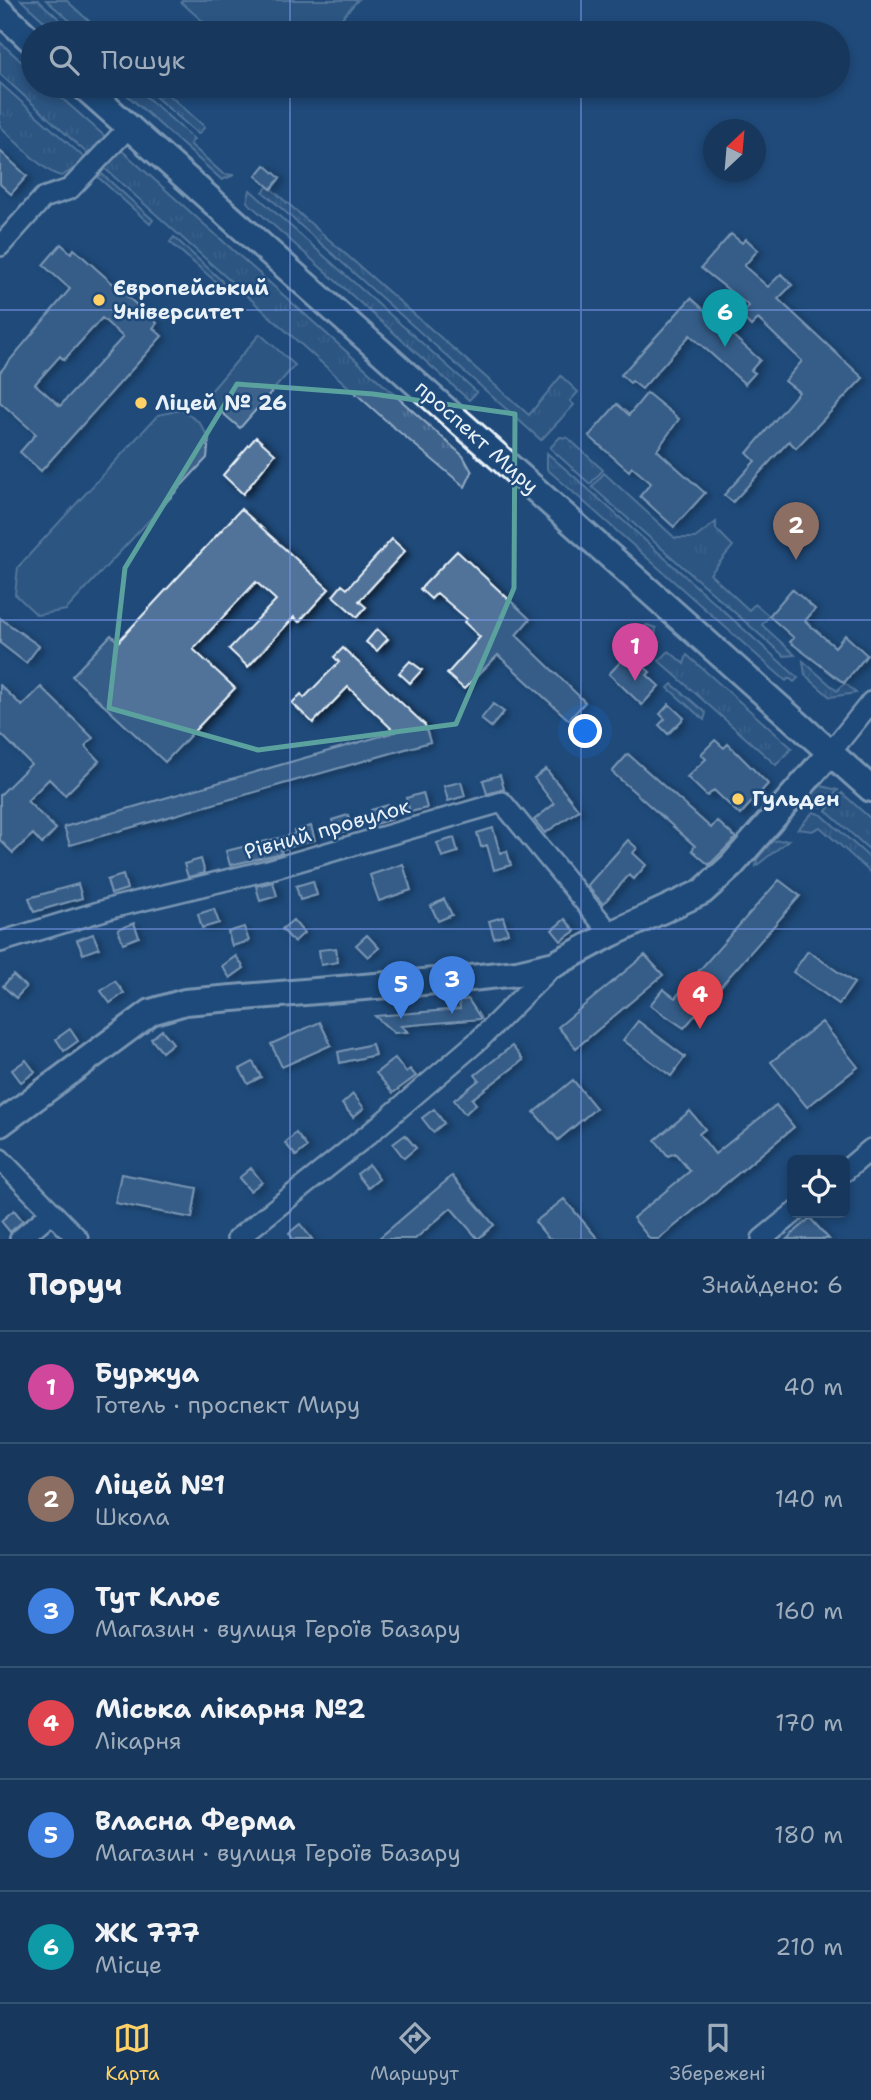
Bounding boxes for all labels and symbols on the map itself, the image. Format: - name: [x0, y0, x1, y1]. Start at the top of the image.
- north arrow: [703, 119, 766, 182]
- place label: Європейський Університет: [113, 274, 269, 326]
- pin: 6: [702, 289, 748, 347]
- marker: Європейський Університет: [91, 292, 107, 308]
- street label: проспект Миру: [409, 374, 545, 500]
- place label: Ліцей № 26: [155, 389, 287, 417]
- marker: Ліцей № 26: [133, 395, 149, 411]
- pin: 2: [773, 502, 819, 560]
- pin: 1: [612, 623, 658, 681]
- your location: [568, 714, 602, 748]
- place label: Гульден: [752, 785, 840, 813]
- marker: Гульден: [730, 791, 746, 807]
- street label: Рівний провулок: [241, 792, 413, 866]
- pin: 3: [429, 956, 475, 1014]
- pin: 5: [378, 961, 424, 1019]
- pin: 4: [677, 971, 723, 1029]

